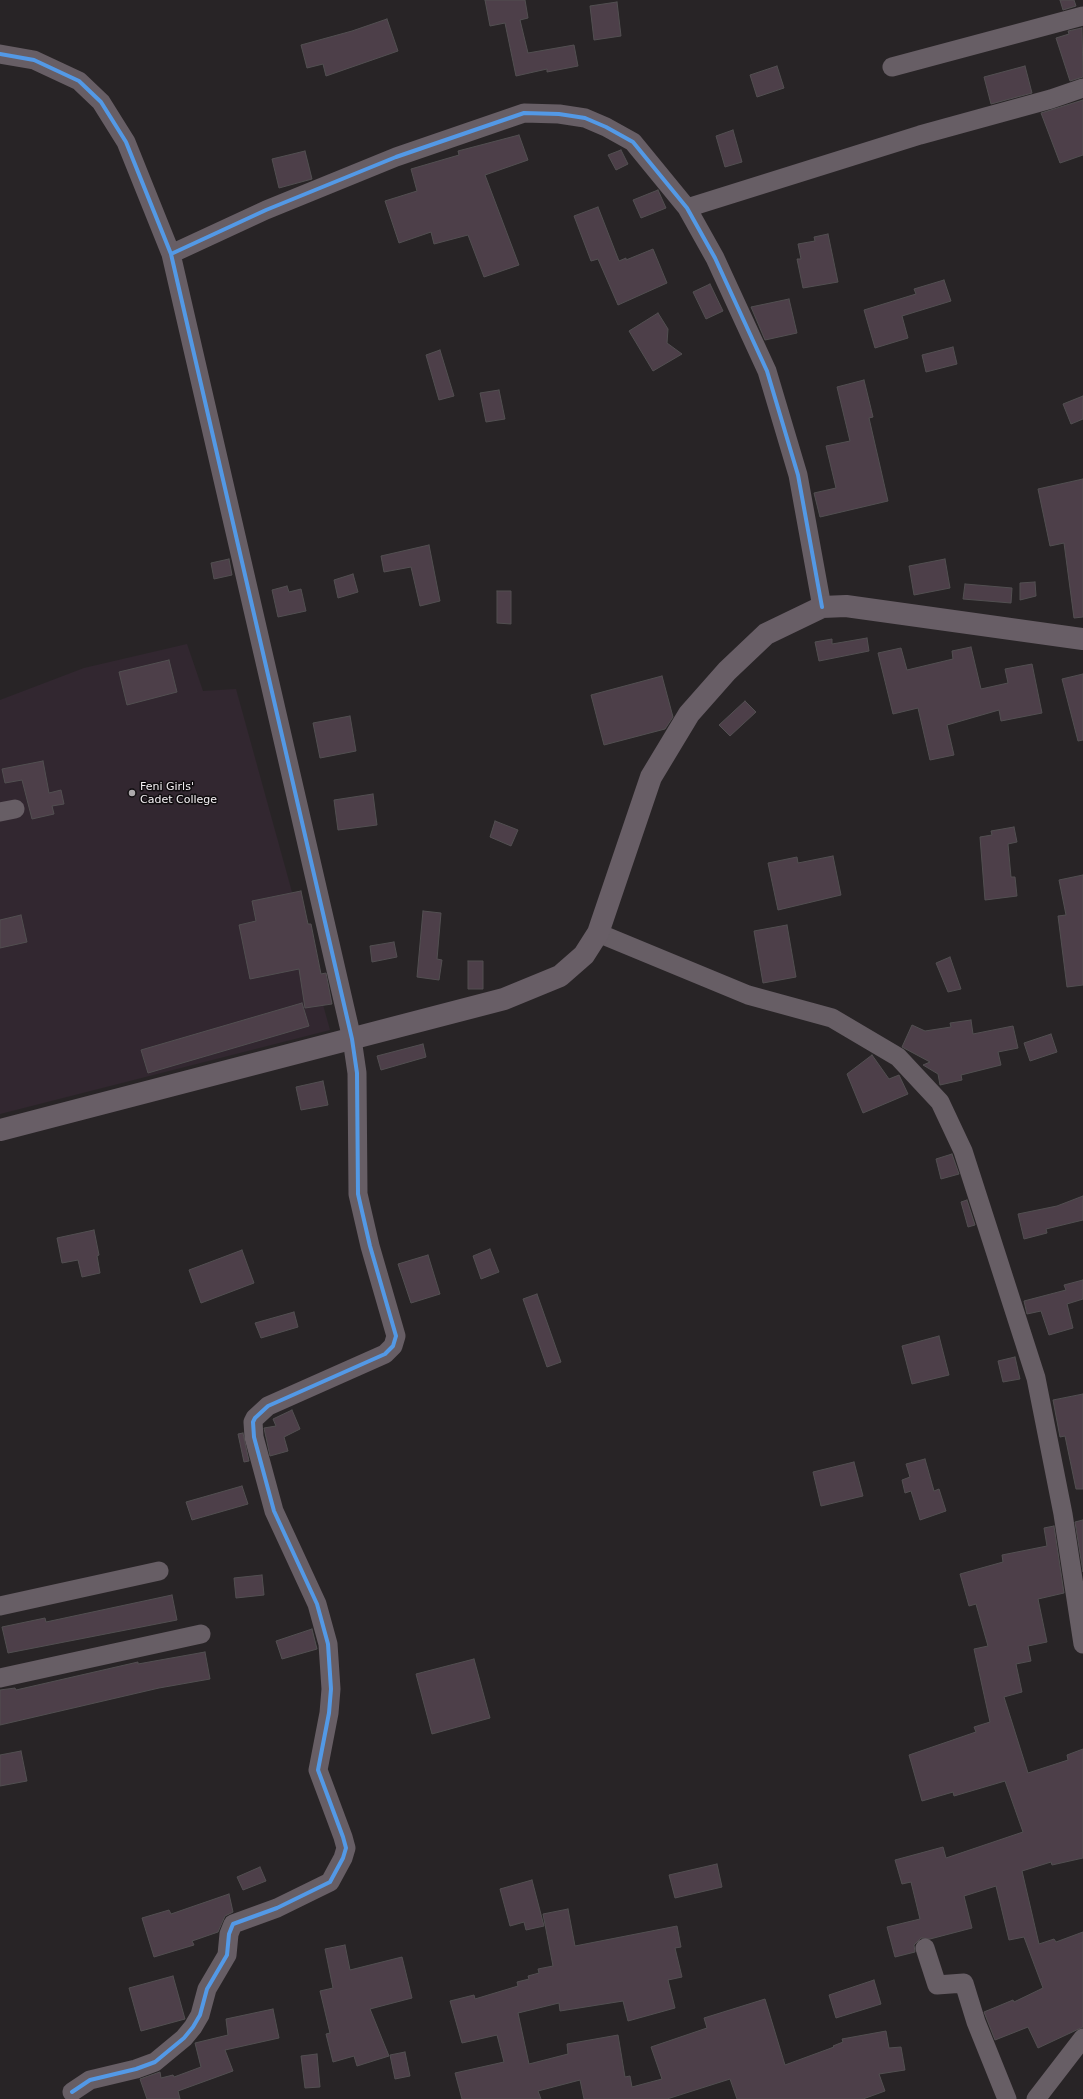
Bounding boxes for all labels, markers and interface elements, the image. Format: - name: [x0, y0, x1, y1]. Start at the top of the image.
- place label: Feni Girls' Cadet College: [140, 780, 217, 806]
- marker: Feni Girls' Cadet College: [127, 788, 137, 798]

